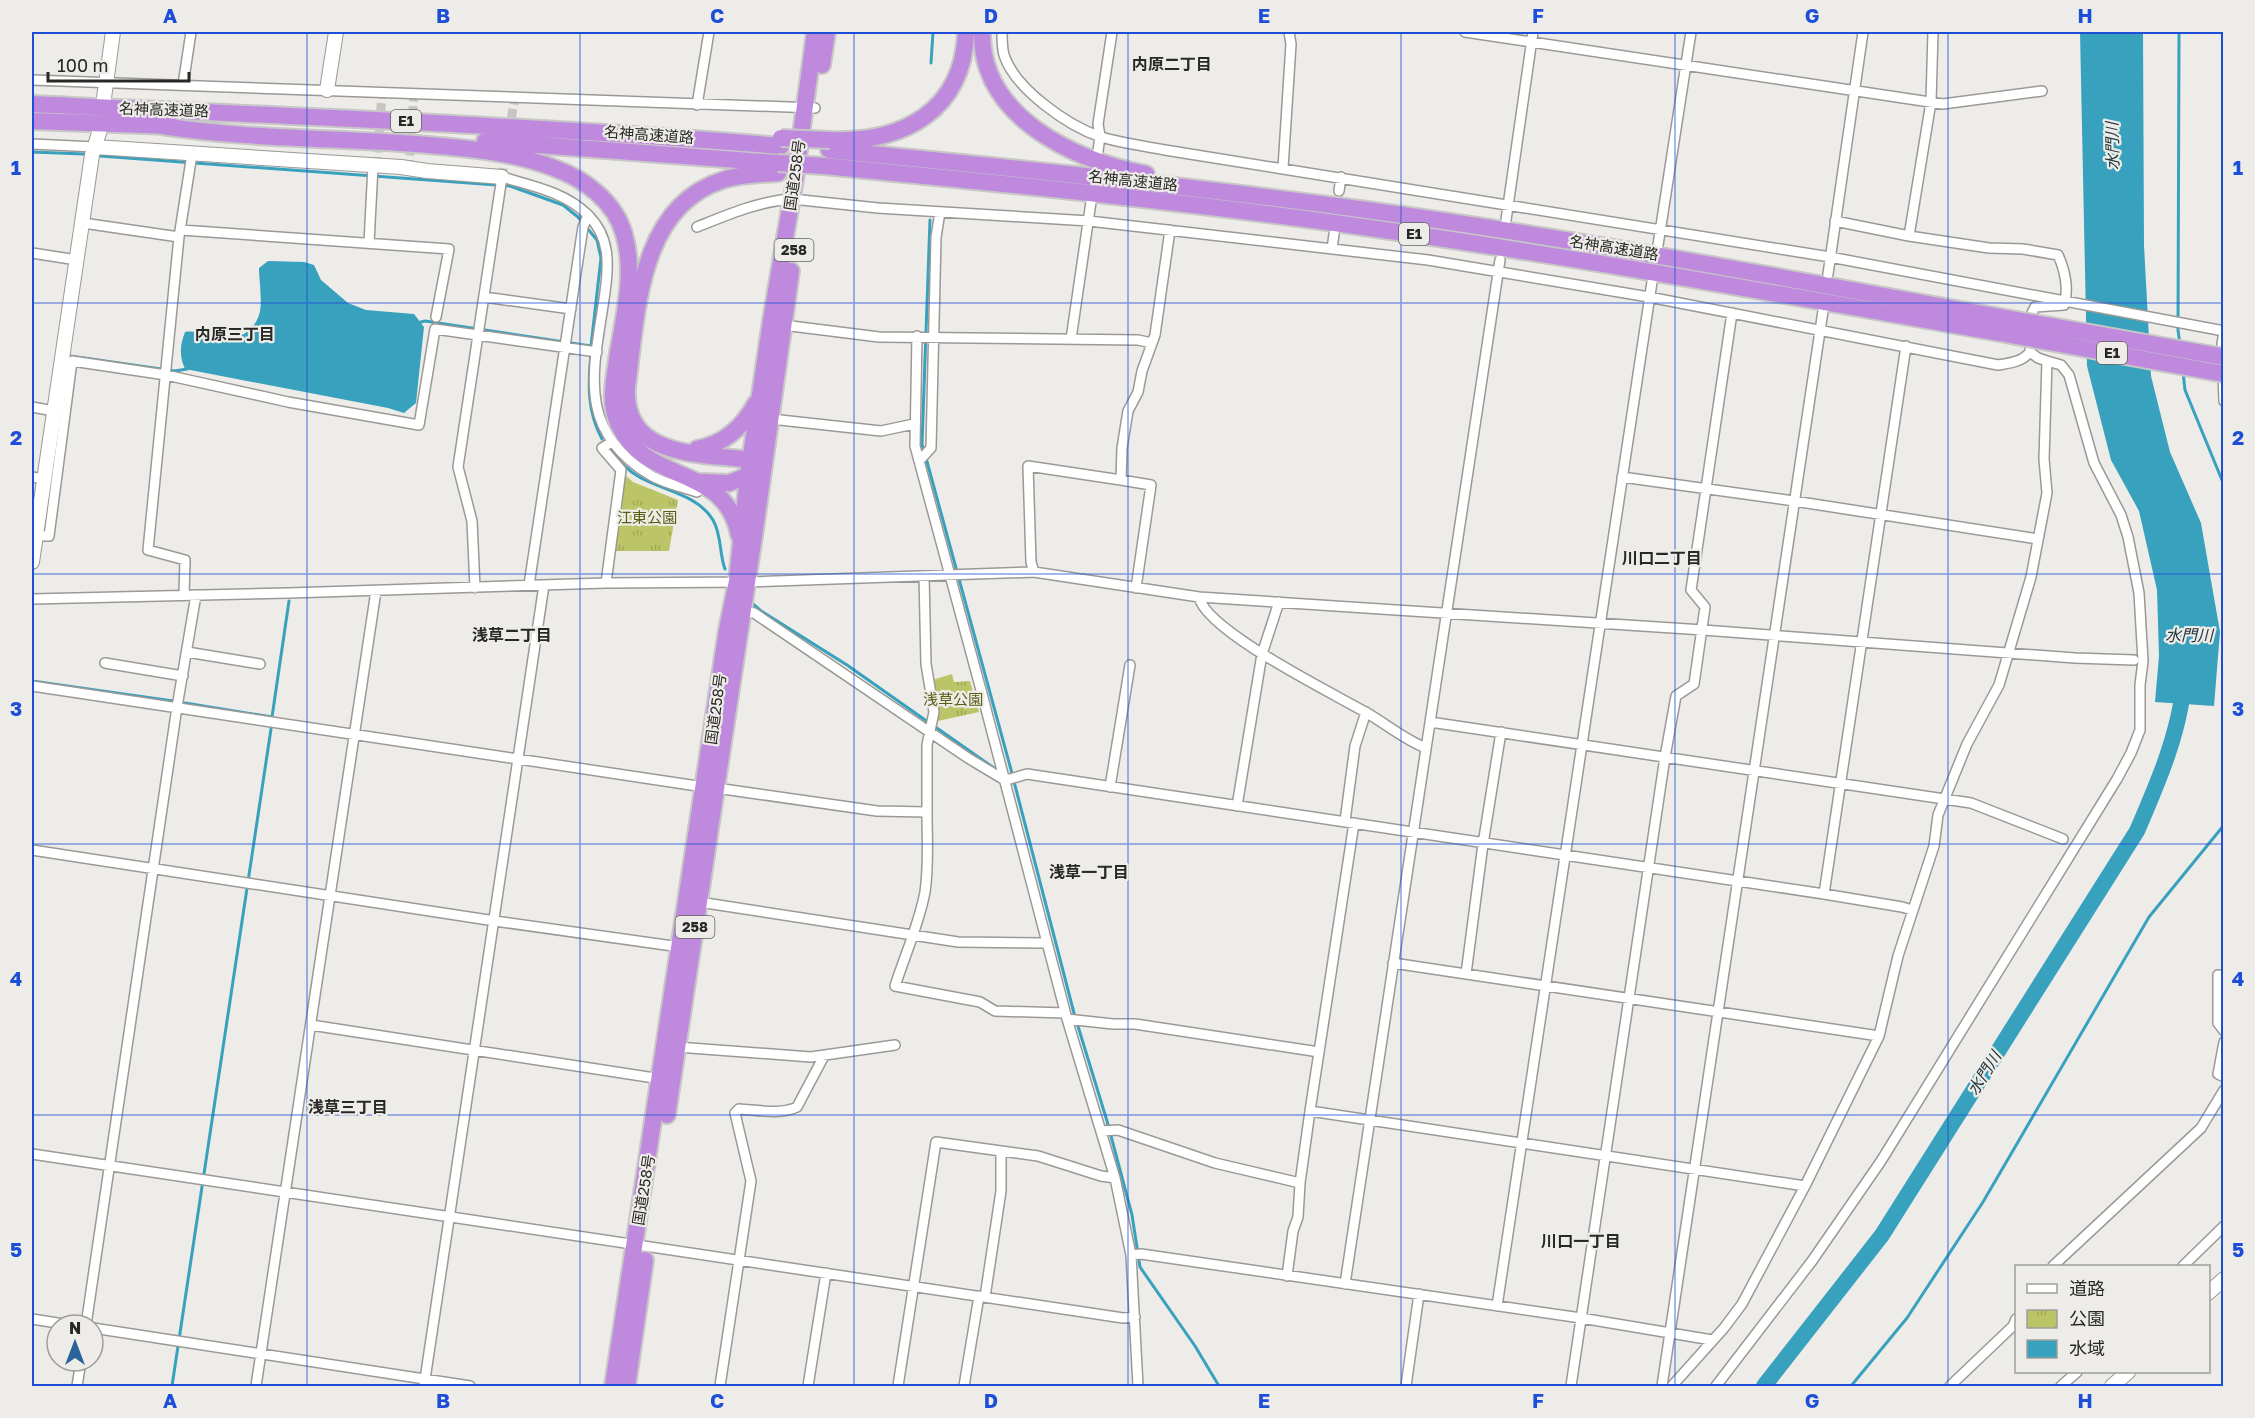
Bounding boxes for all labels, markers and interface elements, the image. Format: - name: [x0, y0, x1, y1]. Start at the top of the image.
- text: A: [163, 3, 177, 27]
- text: B: [436, 3, 450, 27]
- text: C: [710, 3, 724, 27]
- text: D: [984, 3, 998, 27]
- text: E: [1258, 3, 1270, 27]
- text: F: [1532, 3, 1544, 27]
- text: G: [1805, 3, 1819, 27]
- text: H: [2077, 3, 2093, 27]
- scale bar: [48, 45, 189, 83]
- text: 100 m: [57, 54, 108, 76]
- district label: 内原二丁目: [1132, 54, 1212, 74]
- street label: 名神高速道路: [119, 98, 209, 120]
- road number: E1: [391, 110, 421, 132]
- water label: 水門川: [2102, 120, 2122, 170]
- street label: 名神高速道路: [604, 122, 695, 146]
- street label: 国道258号: [780, 138, 808, 212]
- text: 1: [11, 155, 21, 179]
- text: 1: [2233, 155, 2243, 179]
- street label: 名神高速道路: [1087, 166, 1179, 194]
- road number: E1: [1399, 223, 1429, 245]
- street label: 名神高速道路: [1568, 231, 1660, 263]
- road number: 258: [774, 239, 814, 261]
- district label: 内原三丁目: [195, 324, 275, 344]
- road number: E1: [2097, 342, 2127, 364]
- text: 2: [10, 425, 22, 449]
- text: 2: [2232, 425, 2244, 449]
- park label: 江東公園: [617, 508, 677, 526]
- district label: 川口二丁目: [1622, 548, 1702, 568]
- district label: 浅草二丁目: [472, 625, 552, 645]
- water label: 水門川: [2165, 625, 2215, 645]
- street label: 国道258号: [701, 672, 729, 746]
- park label: 浅草公園: [923, 690, 983, 708]
- text: 3: [10, 696, 22, 720]
- text: 3: [2232, 696, 2244, 720]
- district label: 浅草一丁目: [1049, 862, 1129, 882]
- road number: 258: [676, 916, 714, 938]
- text: 4: [10, 966, 22, 990]
- text: 4: [2232, 966, 2244, 990]
- water label: 水門川: [1963, 1046, 2006, 1099]
- district label: 浅草三丁目: [308, 1097, 388, 1117]
- street label: 国道258号: [629, 1153, 657, 1227]
- district label: 川口一丁目: [1541, 1231, 1621, 1251]
- text: 5: [10, 1237, 22, 1261]
- text: 5: [2232, 1237, 2244, 1261]
- legend: [2015, 1265, 2210, 1373]
- text: 道路: [2069, 1277, 2105, 1299]
- text: 公園: [2069, 1307, 2105, 1329]
- north arrow: [45, 1313, 105, 1373]
- text: N: [69, 1318, 81, 1338]
- text: 水域: [2069, 1337, 2105, 1359]
- text: A: [163, 1388, 177, 1412]
- text: B: [436, 1388, 450, 1412]
- text: C: [710, 1388, 724, 1412]
- text: D: [984, 1388, 998, 1412]
- text: E: [1258, 1388, 1270, 1412]
- text: F: [1532, 1388, 1544, 1412]
- text: G: [1805, 1388, 1819, 1412]
- text: H: [2077, 1388, 2093, 1412]

